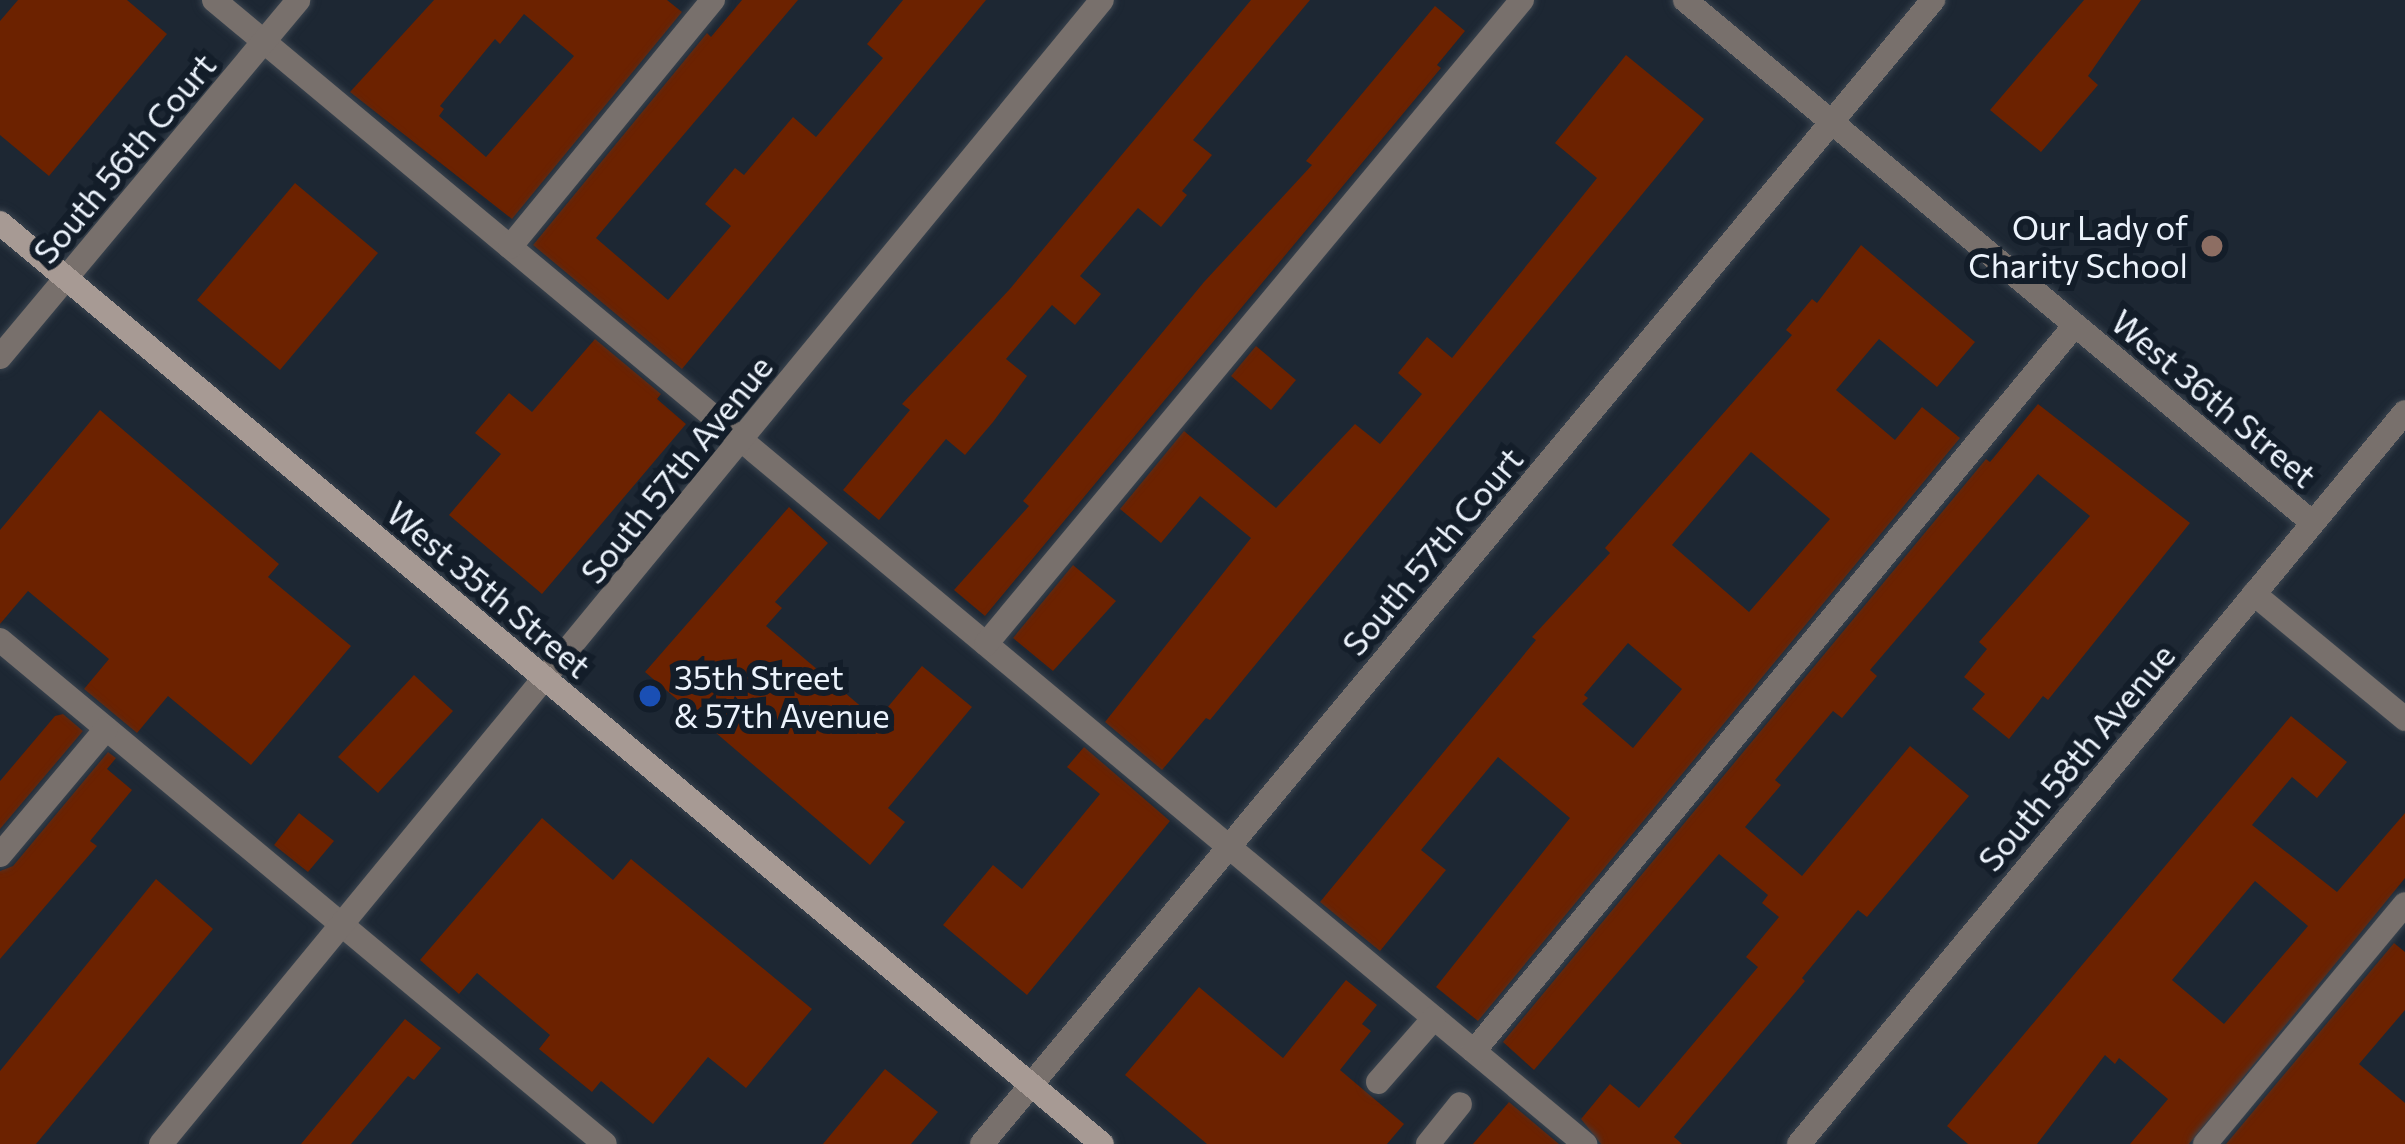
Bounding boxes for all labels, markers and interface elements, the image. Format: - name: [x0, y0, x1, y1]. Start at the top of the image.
- street label: South 56th Court: [25, 45, 223, 271]
- place label: Our Lady of Charity School: [1968, 207, 2188, 285]
- marker: Our Lady of Charity School: [2199, 233, 2225, 259]
- street label: West 36th Street: [2104, 301, 2324, 495]
- street label: South 57th Avenue: [572, 347, 780, 591]
- street label: South 57th Court: [1334, 439, 1530, 663]
- street label: West 35th Street: [379, 492, 599, 686]
- street label: South 58th Avenue: [1970, 635, 2182, 879]
- place label: 35th Street & 57th Avenue: [674, 657, 890, 735]
- marker: 35th Street & 57th Avenue: [637, 683, 663, 709]

